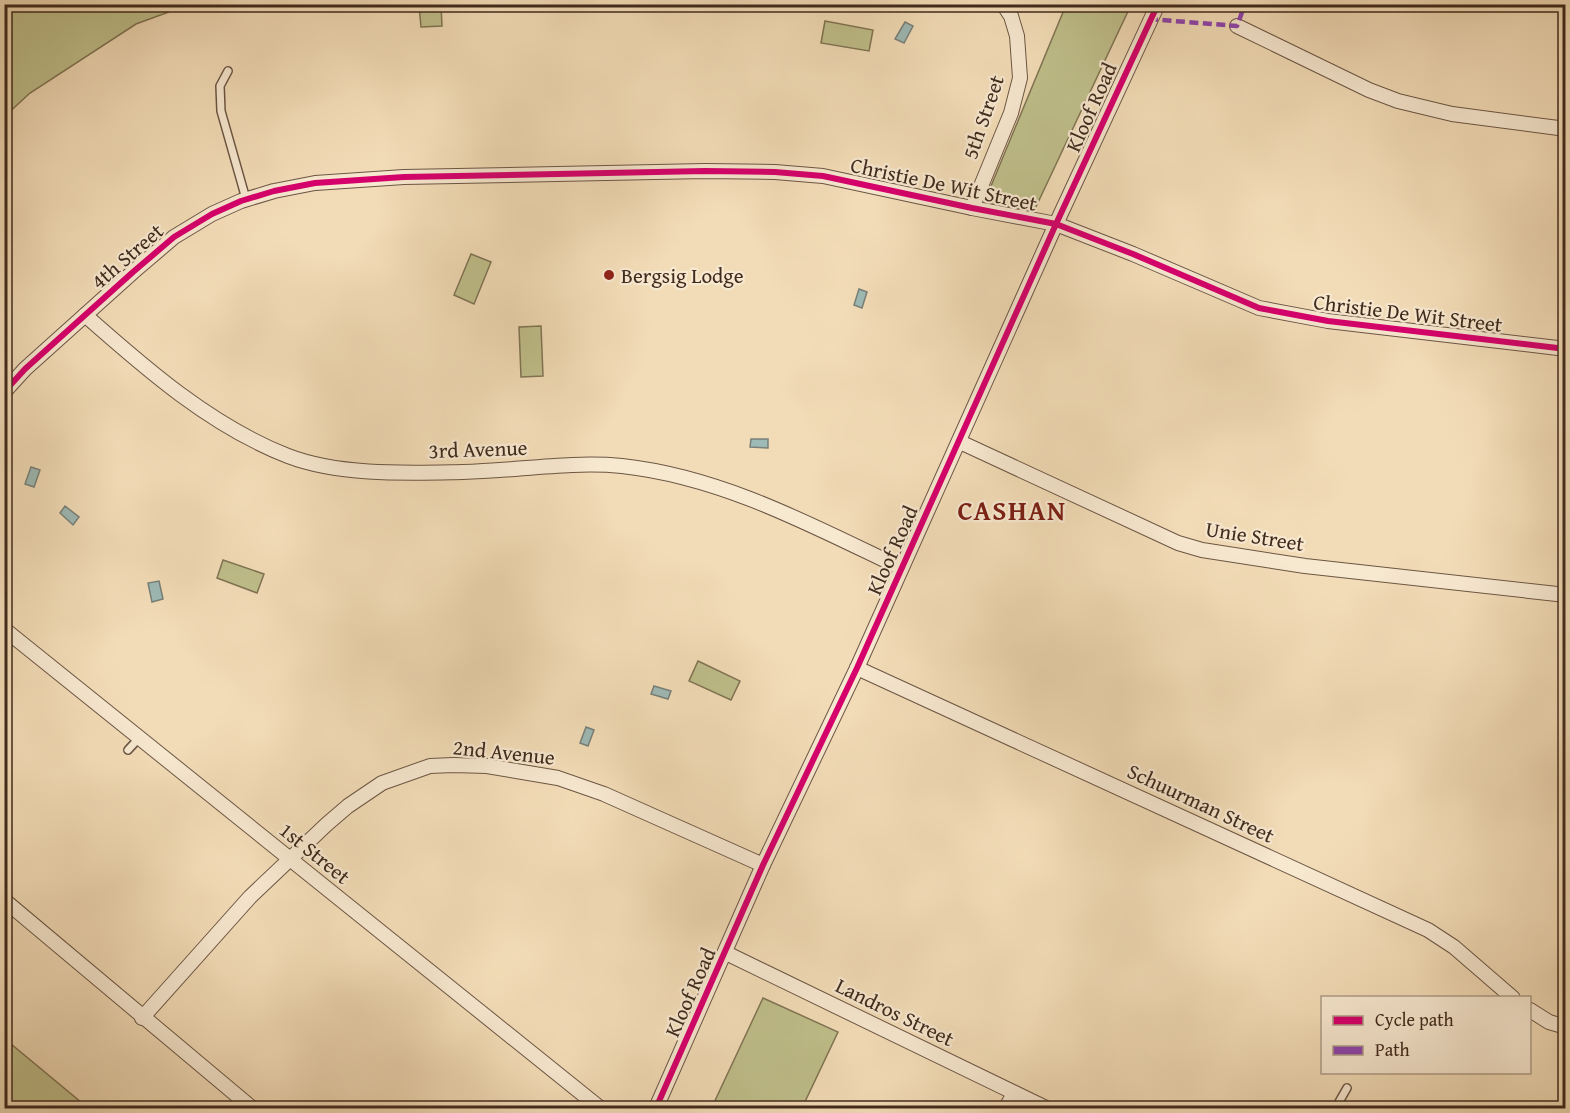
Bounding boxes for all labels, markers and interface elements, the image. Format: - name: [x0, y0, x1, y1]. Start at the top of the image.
- street label: Kloof Road: [1058, 57, 1125, 157]
- street label: 5th Street: [954, 70, 1012, 163]
- street label: Christie De Wit Street: [848, 149, 1041, 219]
- street label: 4th Street: [84, 215, 170, 296]
- place label: Bergsig Lodge: [621, 260, 744, 291]
- marker: Bergsig Lodge: [602, 268, 616, 282]
- street label: Christie De Wit Street: [1312, 286, 1505, 340]
- street label: 3rd Avenue: [428, 432, 528, 466]
- district label: CASHAN: [958, 490, 1066, 530]
- street label: Kloof Road: [859, 500, 926, 600]
- street label: Unie Street: [1204, 513, 1307, 559]
- street label: 2nd Avenue: [452, 731, 557, 773]
- street label: Schuurman Street: [1122, 755, 1280, 851]
- street label: 1st Street: [273, 815, 358, 892]
- street label: Kloof Road: [657, 942, 724, 1042]
- street label: Landros Street: [831, 970, 960, 1054]
- legend: [1321, 996, 1531, 1074]
- text: Cycle path: [1375, 1006, 1454, 1033]
- text: Path: [1375, 1036, 1410, 1063]

